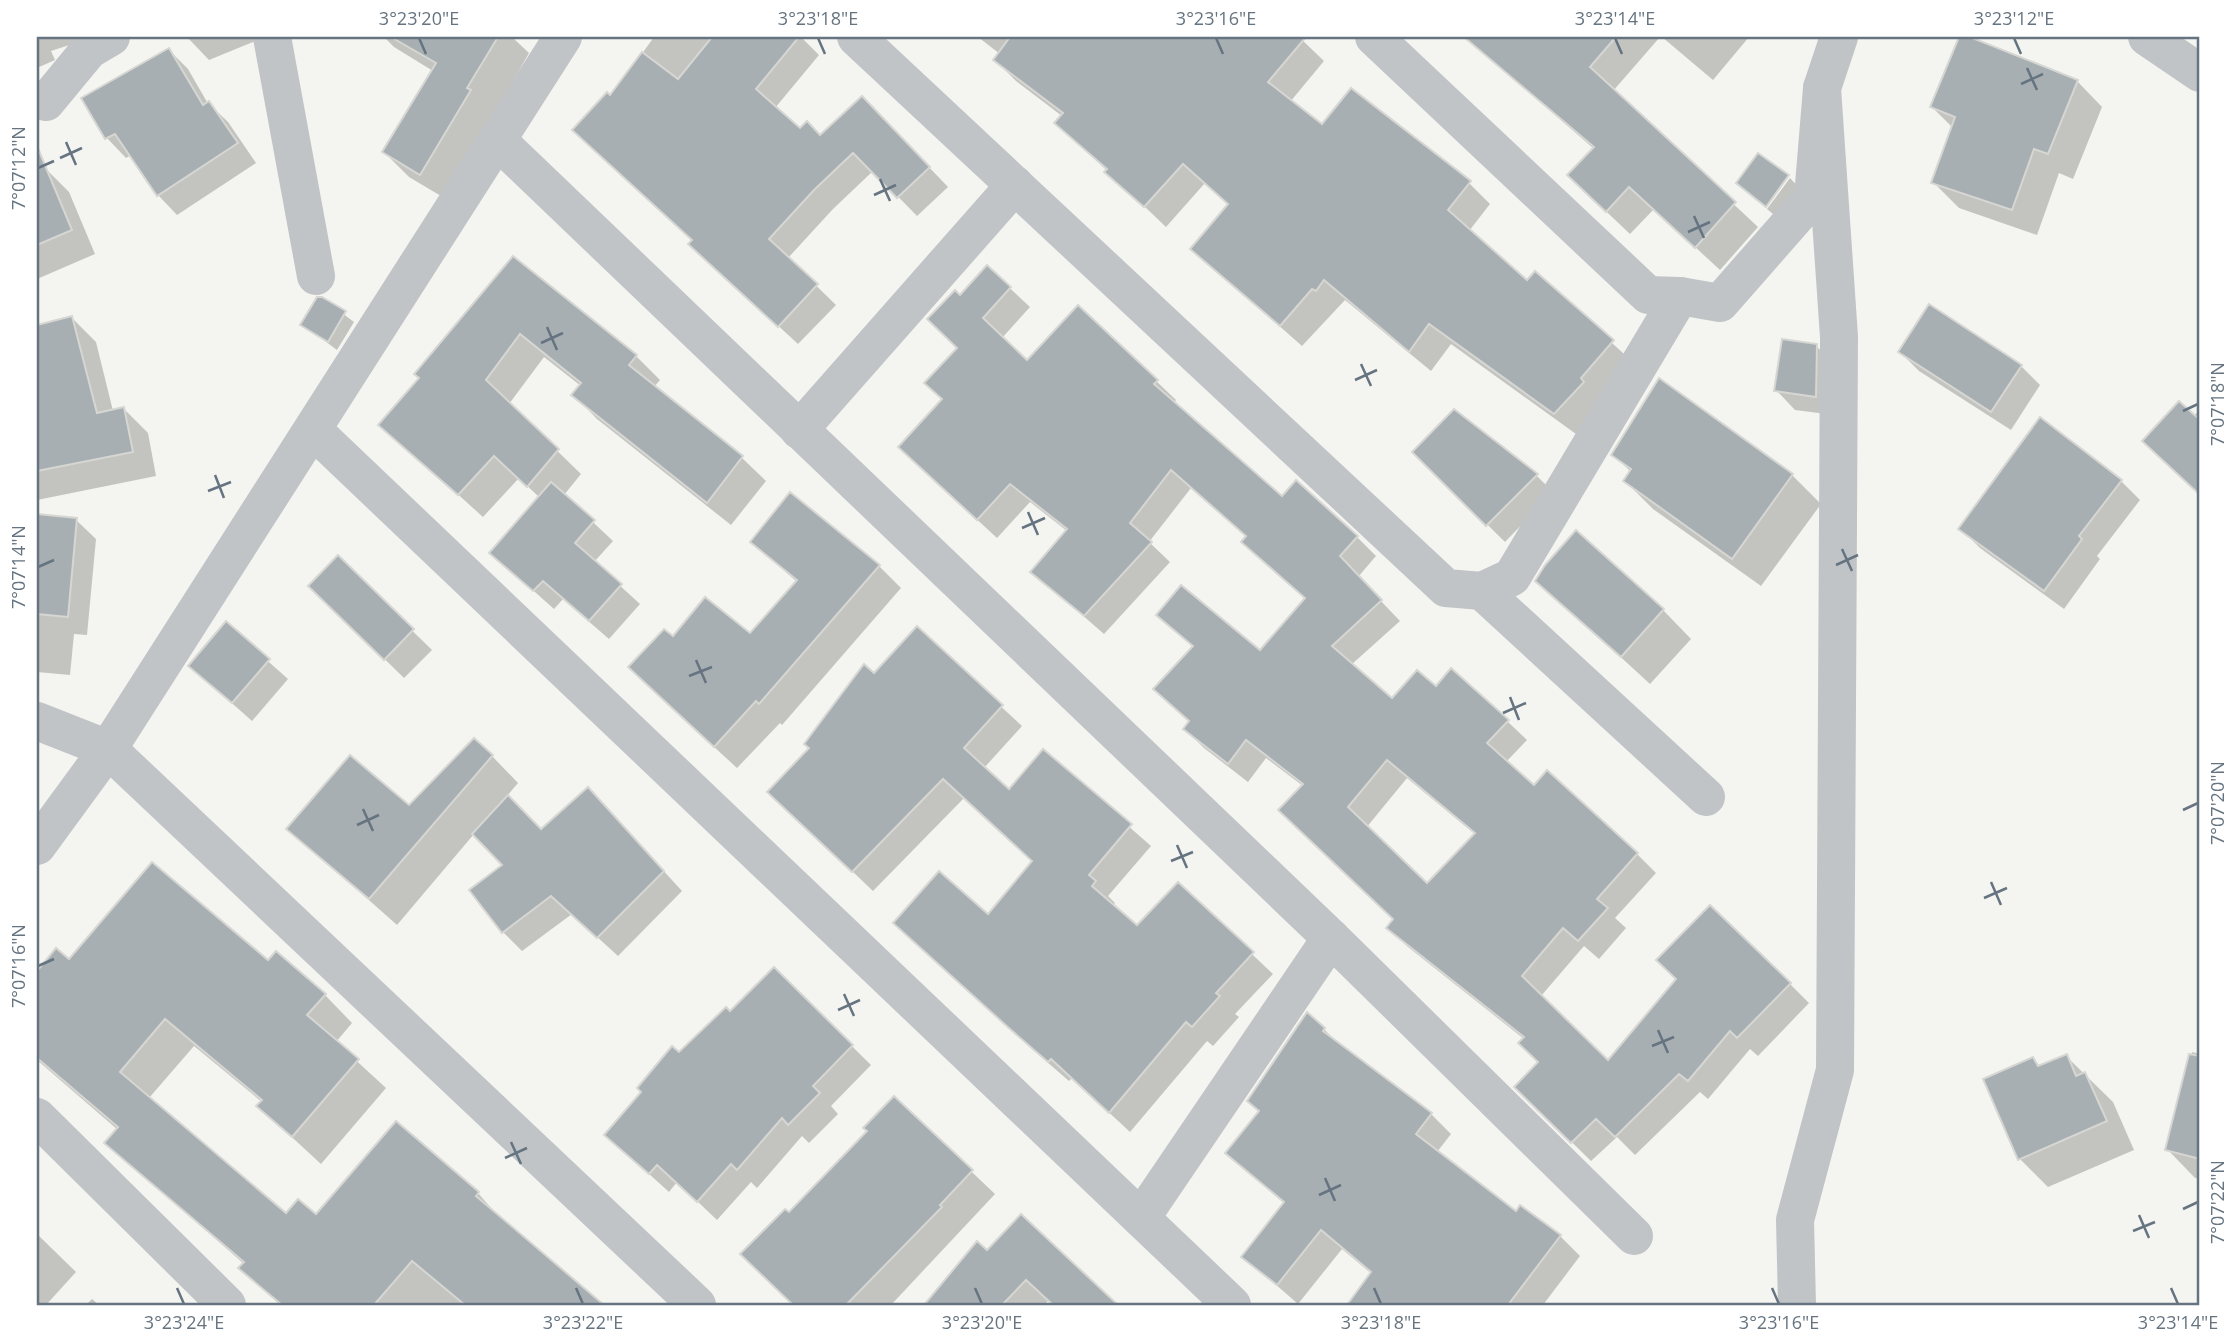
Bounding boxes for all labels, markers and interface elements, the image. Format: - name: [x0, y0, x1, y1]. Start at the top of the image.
- text: 3°23'20"E: [379, 6, 459, 30]
- text: 3°23'18"E: [778, 6, 858, 30]
- text: 3°23'16"E: [1176, 6, 1256, 30]
- text: 3°23'14"E: [1575, 6, 1655, 30]
- text: 3°23'12"E: [1974, 6, 2054, 30]
- text: 7°07'12"N: [6, 126, 30, 210]
- text: 7°07'18"N: [2205, 362, 2229, 446]
- text: 7°07'14"N: [6, 525, 30, 609]
- text: 7°07'20"N: [2205, 761, 2229, 845]
- text: 7°07'16"N: [6, 924, 30, 1008]
- text: 7°07'22"N: [2205, 1160, 2229, 1244]
- text: 3°23'24"E: [144, 1310, 224, 1334]
- text: 3°23'22"E: [543, 1310, 623, 1334]
- text: 3°23'20"E: [942, 1310, 1022, 1334]
- text: 3°23'18"E: [1341, 1310, 1421, 1334]
- text: 3°23'16"E: [1739, 1310, 1819, 1334]
- text: 3°23'14"E: [2138, 1310, 2218, 1334]

